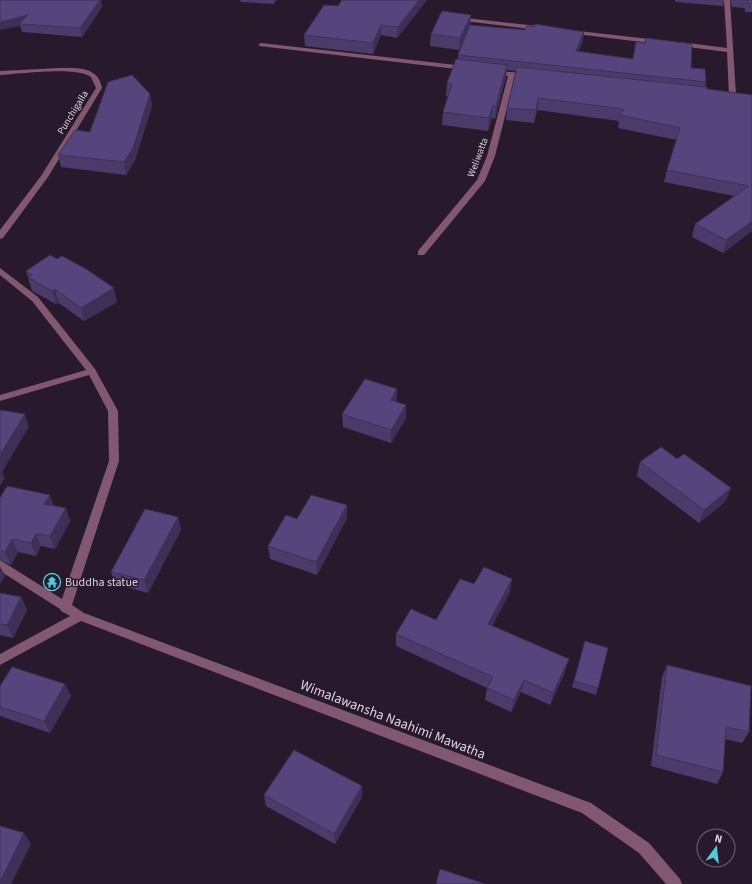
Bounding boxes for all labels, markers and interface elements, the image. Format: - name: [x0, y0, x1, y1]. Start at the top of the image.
- street label: Punchigalla: [54, 88, 92, 137]
- street label: Weliwatta: [464, 136, 492, 179]
- temple icon: Buddha statue: [42, 572, 62, 592]
- place label: Buddha statue: [65, 574, 138, 591]
- street label: Wimalawansha Naahimi Mawatha: [297, 675, 488, 765]
- north arrow: [696, 828, 736, 868]
- text: N: [713, 831, 724, 847]

